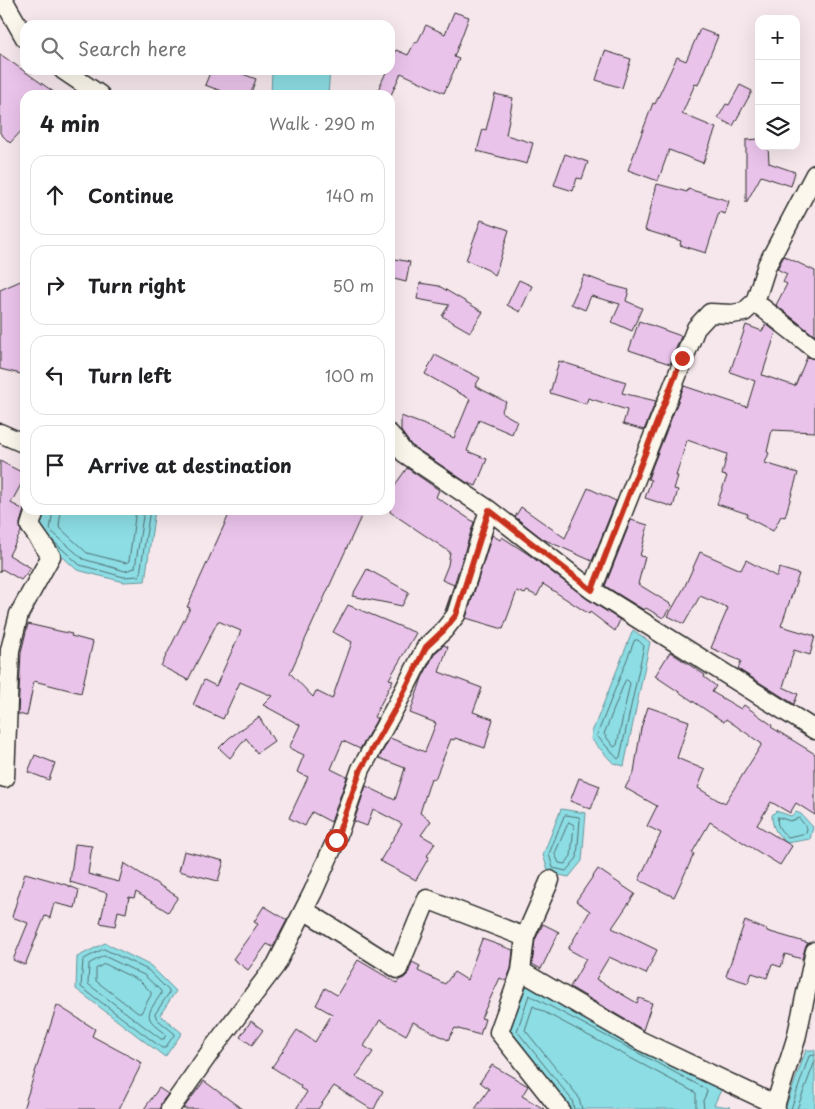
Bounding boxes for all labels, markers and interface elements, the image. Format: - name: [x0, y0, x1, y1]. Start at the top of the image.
- map controls: [755, 15, 800, 150]
- button: +: [755, 15, 800, 60]
- search box: [20, 20, 395, 75]
- icon: search: [38, 34, 66, 62]
- text: Search here: [78, 34, 187, 62]
- button: −: [755, 60, 800, 105]
- button: layers: [755, 105, 800, 150]
- text: 4 min: [40, 107, 100, 139]
- text: Walk · 290 m: [269, 111, 375, 135]
- icon: ahead: [41, 181, 69, 209]
- text: Continue: [88, 181, 174, 209]
- text: 140 m: [326, 183, 374, 207]
- icon: right: [41, 271, 69, 299]
- text: Turn right: [88, 271, 186, 299]
- text: 50 m: [333, 273, 374, 297]
- route end: [671, 347, 694, 370]
- icon: left: [41, 361, 69, 389]
- text: Turn left: [88, 361, 172, 389]
- text: 100 m: [325, 363, 374, 387]
- icon: arrive: [41, 451, 69, 479]
- text: Arrive at destination: [88, 451, 292, 479]
- route start: [325, 829, 348, 852]

